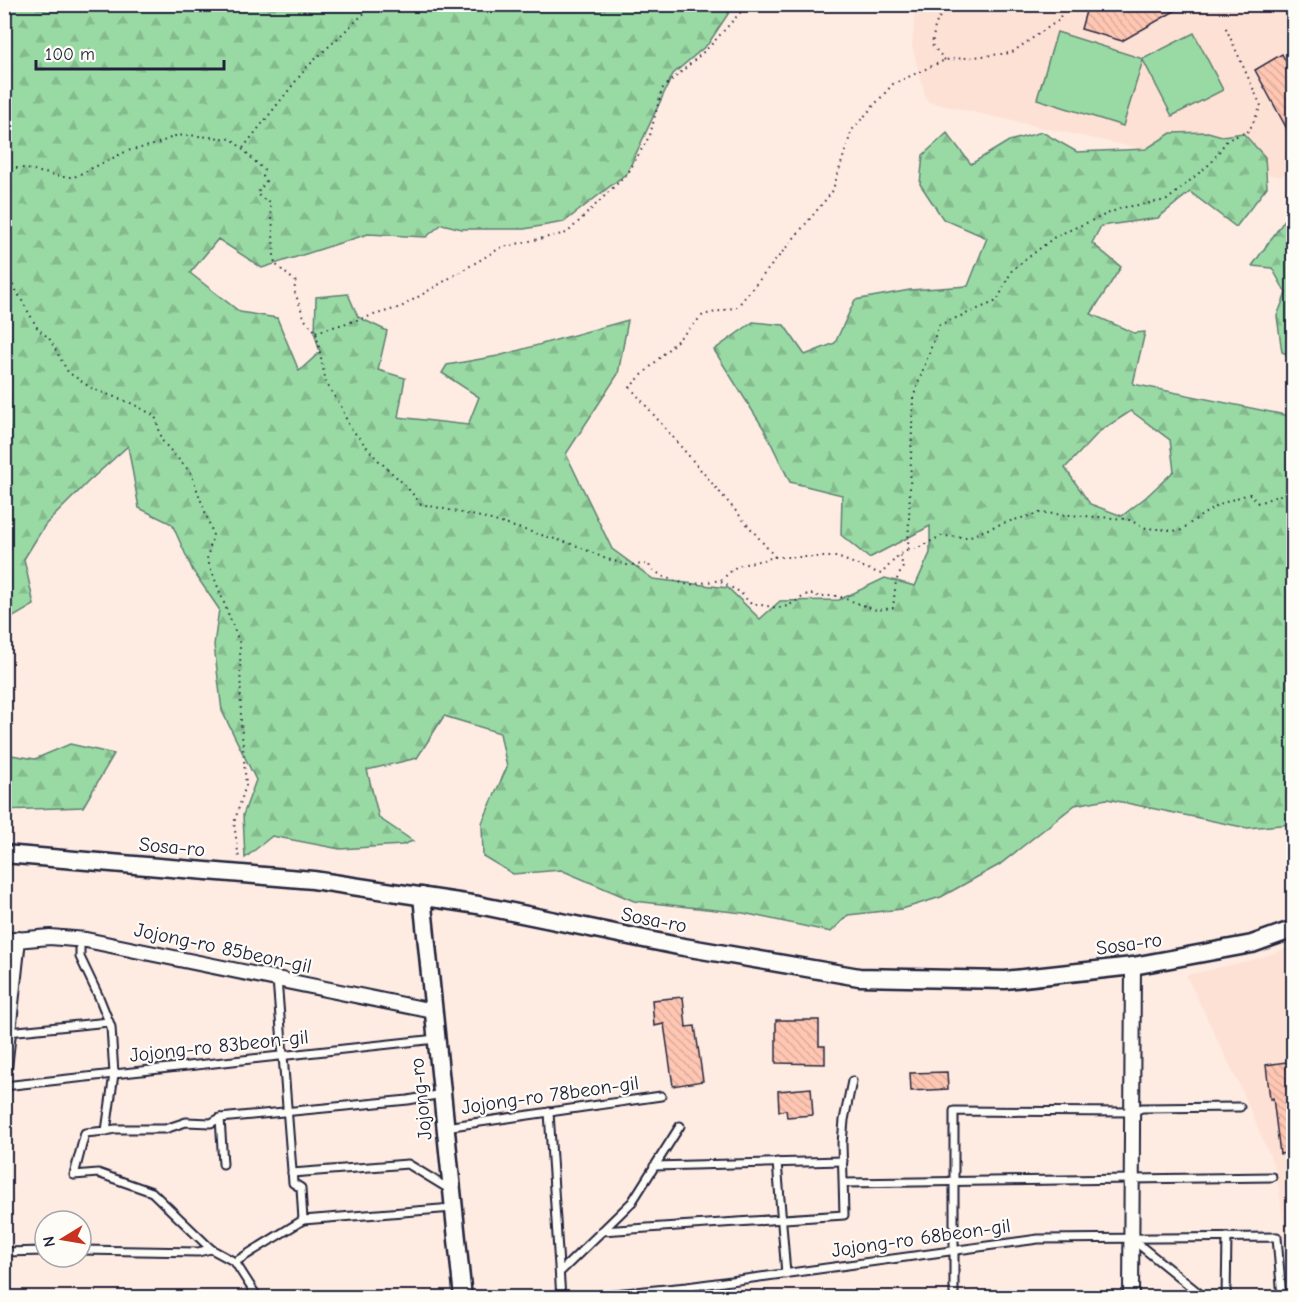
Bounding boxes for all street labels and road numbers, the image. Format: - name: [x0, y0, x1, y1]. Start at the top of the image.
- street label: Sosa-ro: [138, 833, 206, 861]
- street label: Sosa-ro: [619, 902, 689, 938]
- street label: Jojong-ro 85beon-gil: [132, 918, 314, 978]
- street label: Sosa-ro: [1095, 928, 1163, 960]
- street label: Jojong-ro 83beon-gil: [128, 1025, 310, 1067]
- street label: Jojong-ro: [405, 1057, 437, 1141]
- street label: Jojong-ro 78beon-gil: [460, 1071, 640, 1119]
- street label: Jojong-ro 68beon-gil: [830, 1214, 1012, 1262]

